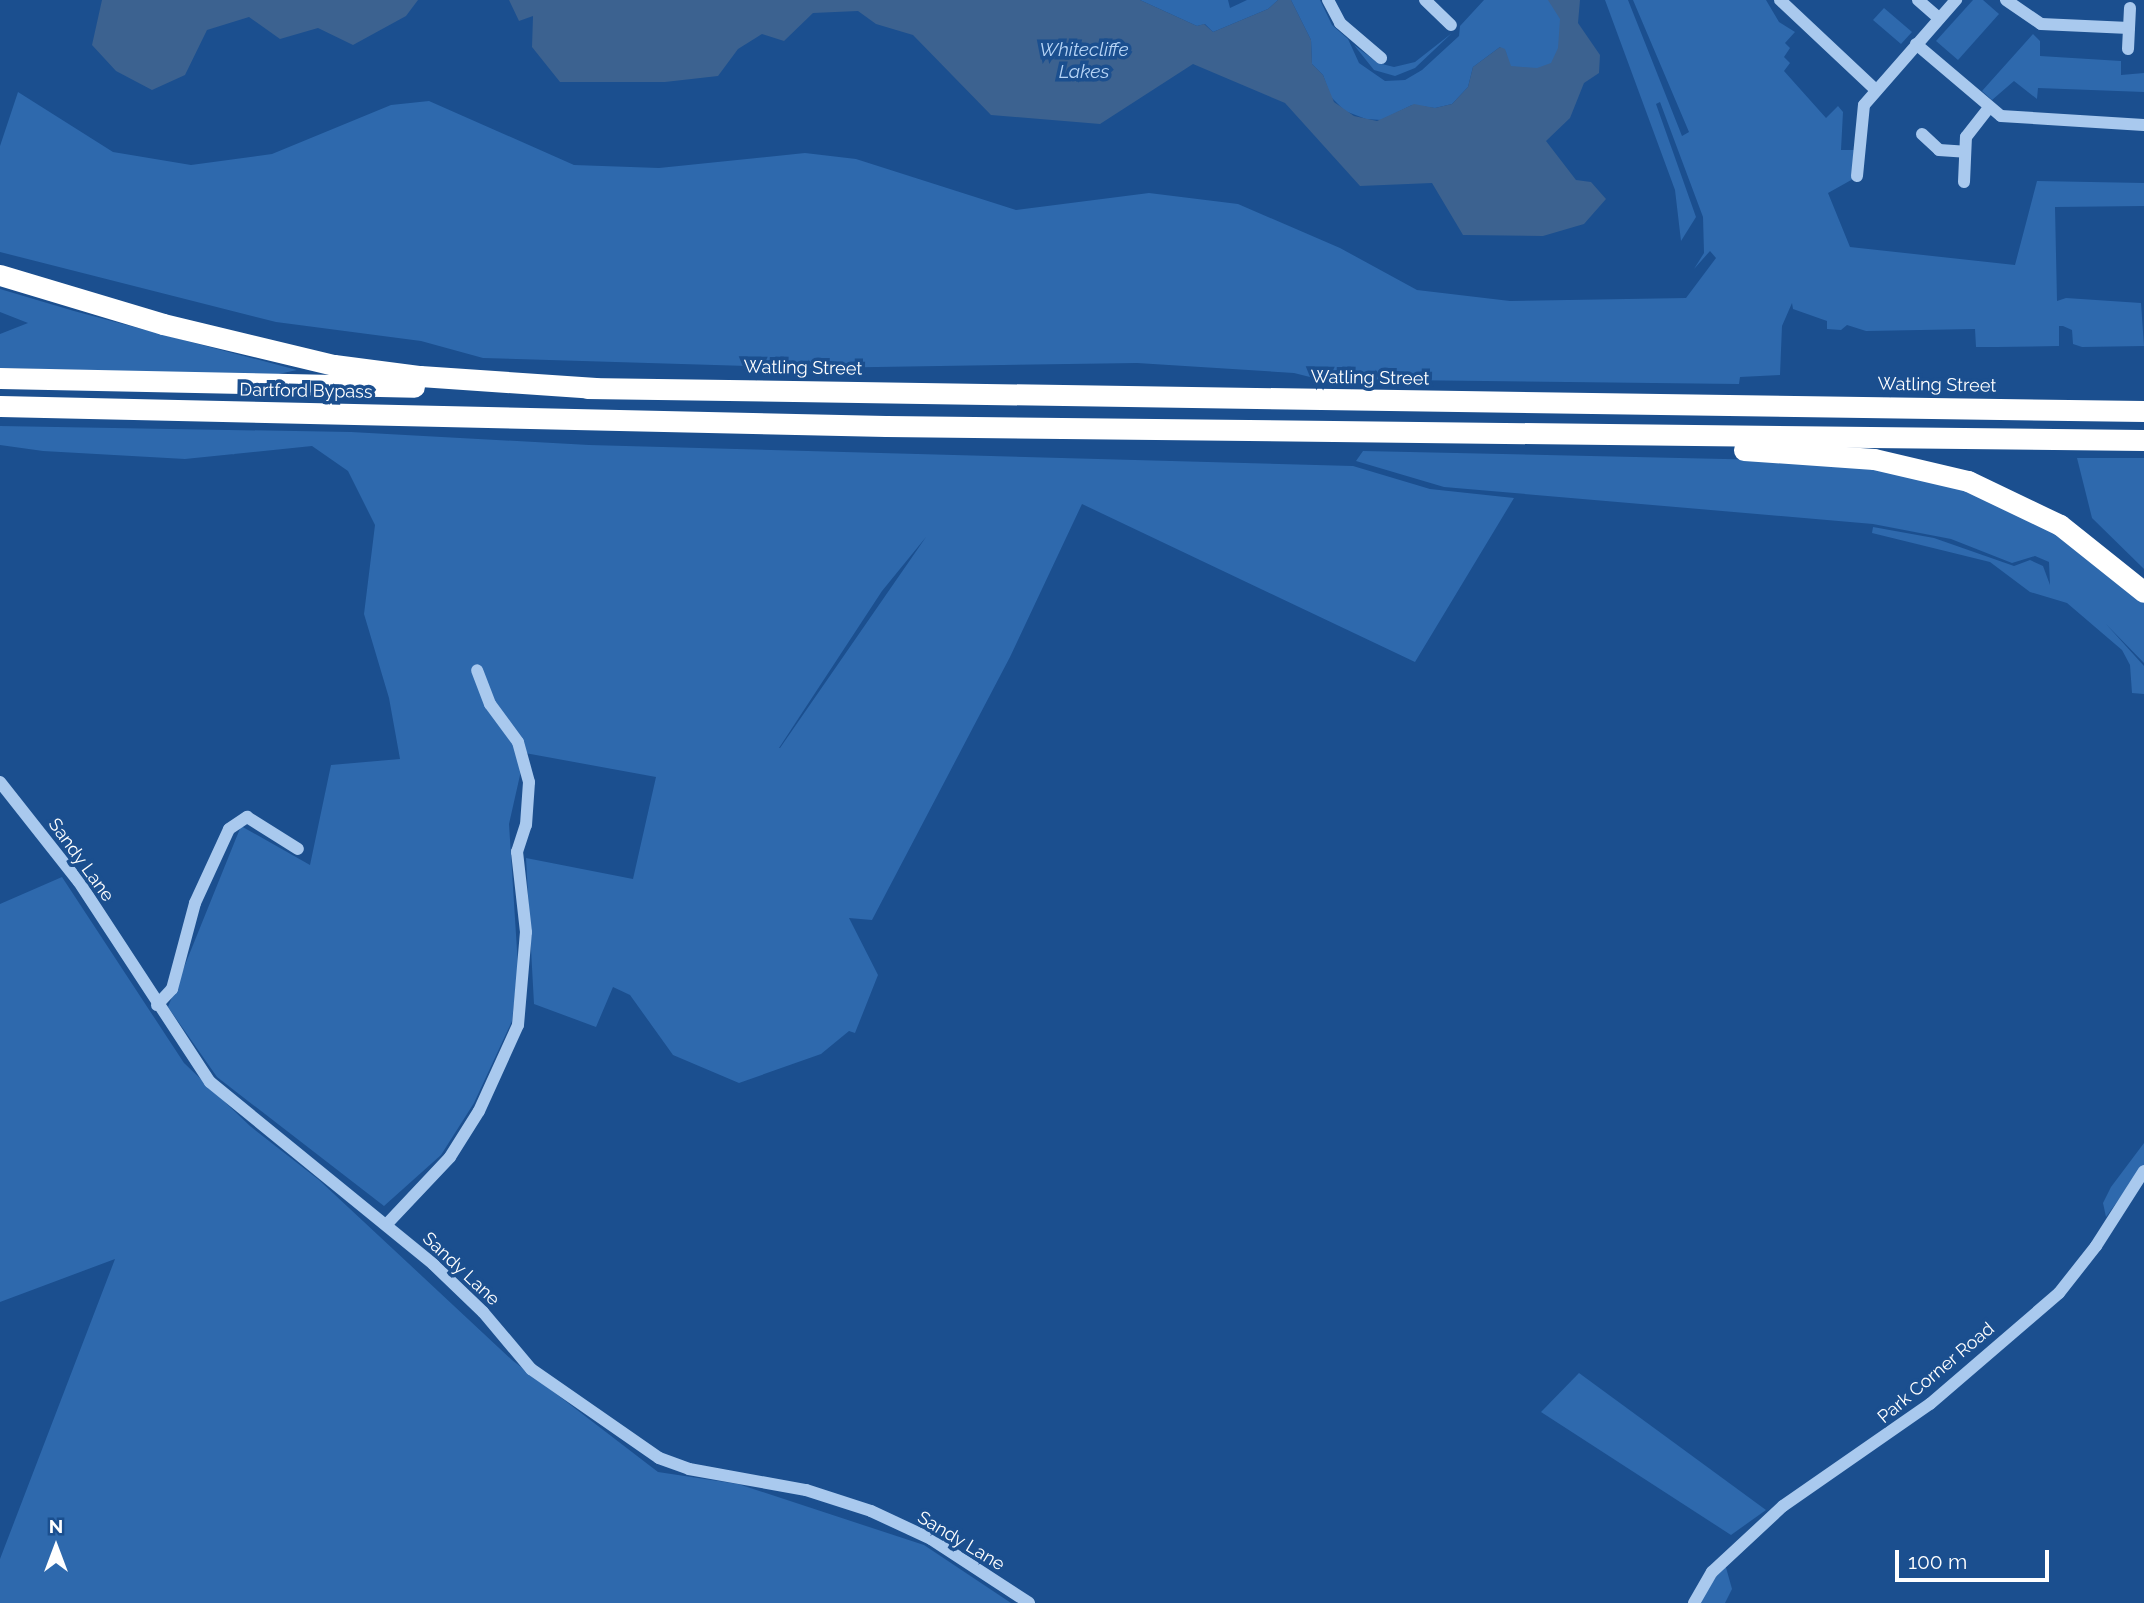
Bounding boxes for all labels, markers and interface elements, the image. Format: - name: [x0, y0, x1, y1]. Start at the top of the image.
- water label: Whitecliffe Lakes: [1039, 39, 1129, 83]
- street label: Watling Street: [744, 356, 862, 380]
- street label: Watling Street: [1311, 366, 1429, 390]
- street label: Watling Street: [1878, 373, 1996, 397]
- street label: Dartford Bypass: [239, 379, 373, 403]
- street label: Sandy Lane: [43, 814, 119, 906]
- street label: Sandy Lane: [418, 1228, 504, 1310]
- street label: Park Corner Road: [1873, 1318, 1999, 1428]
- street label: Sandy Lane: [913, 1506, 1009, 1576]
- north arrow: [21, 1512, 91, 1582]
- text: N: [49, 1515, 63, 1537]
- scale bar: [1899, 1536, 2053, 1580]
- text: 100 m: [1908, 1549, 1967, 1574]

